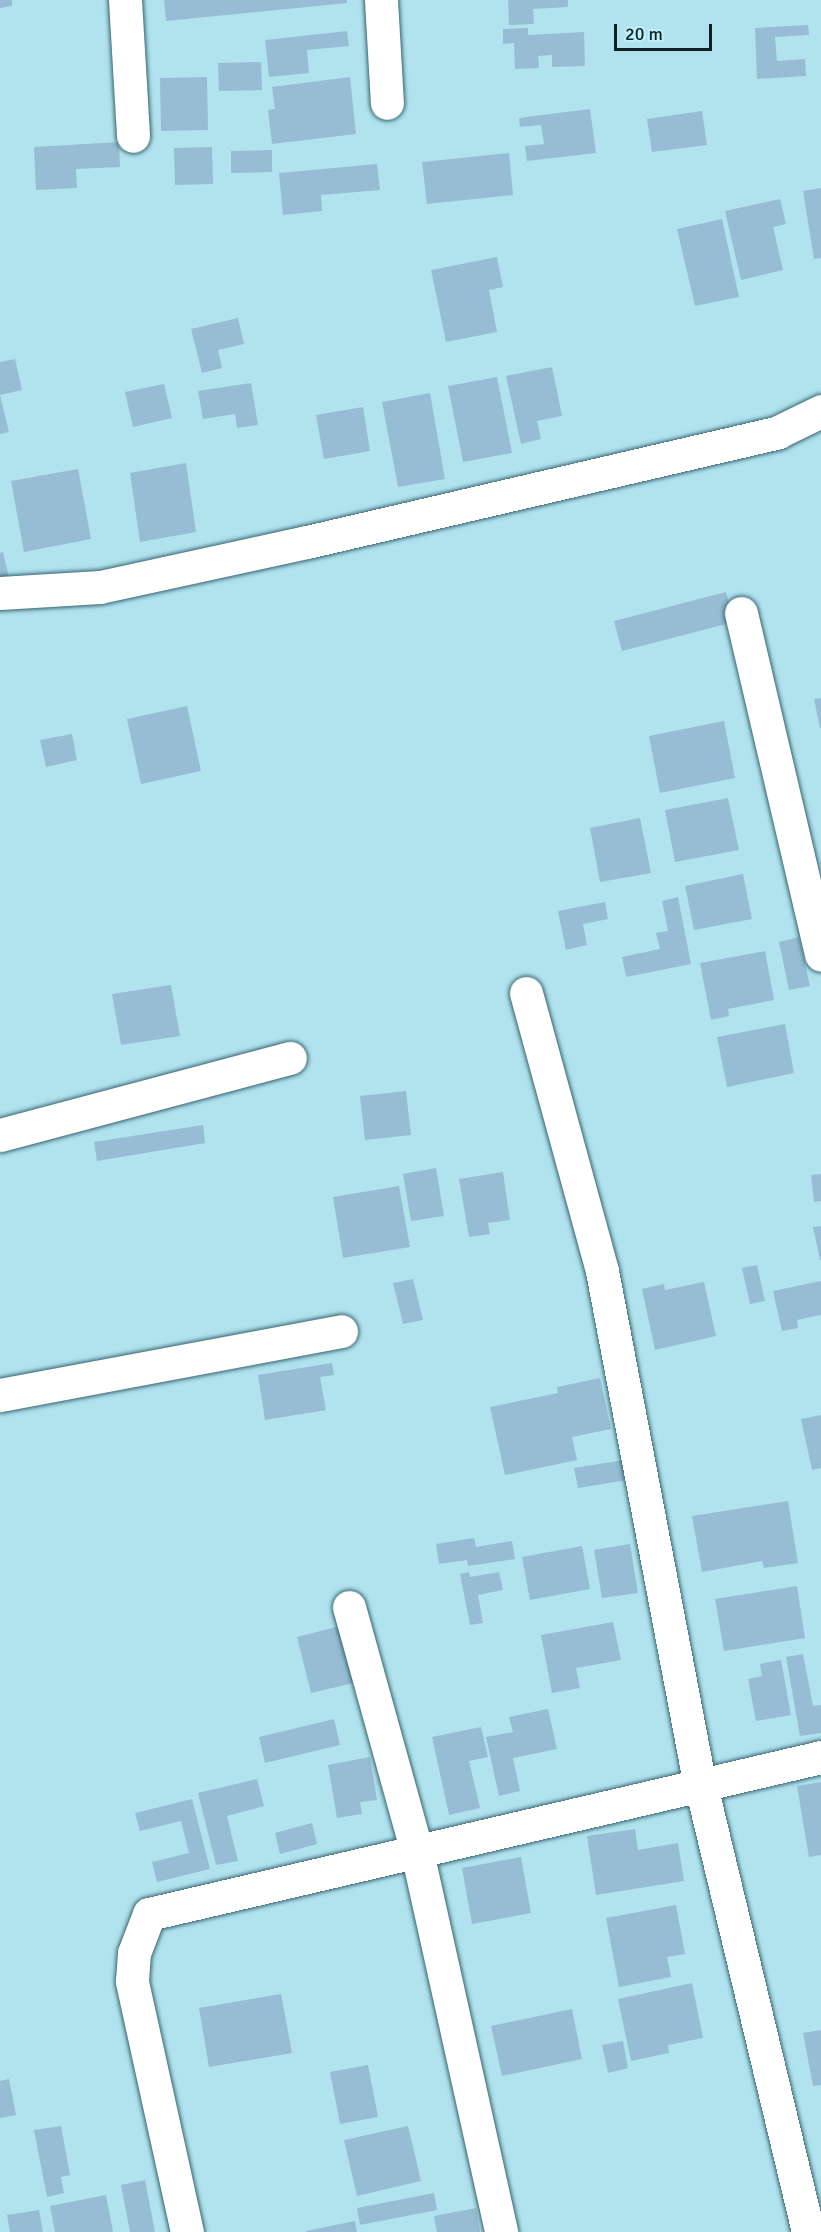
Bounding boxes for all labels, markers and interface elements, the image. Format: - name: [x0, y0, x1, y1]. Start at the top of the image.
- scale bar: [617, 12, 714, 50]
- text: 20 m: [625, 23, 663, 45]

